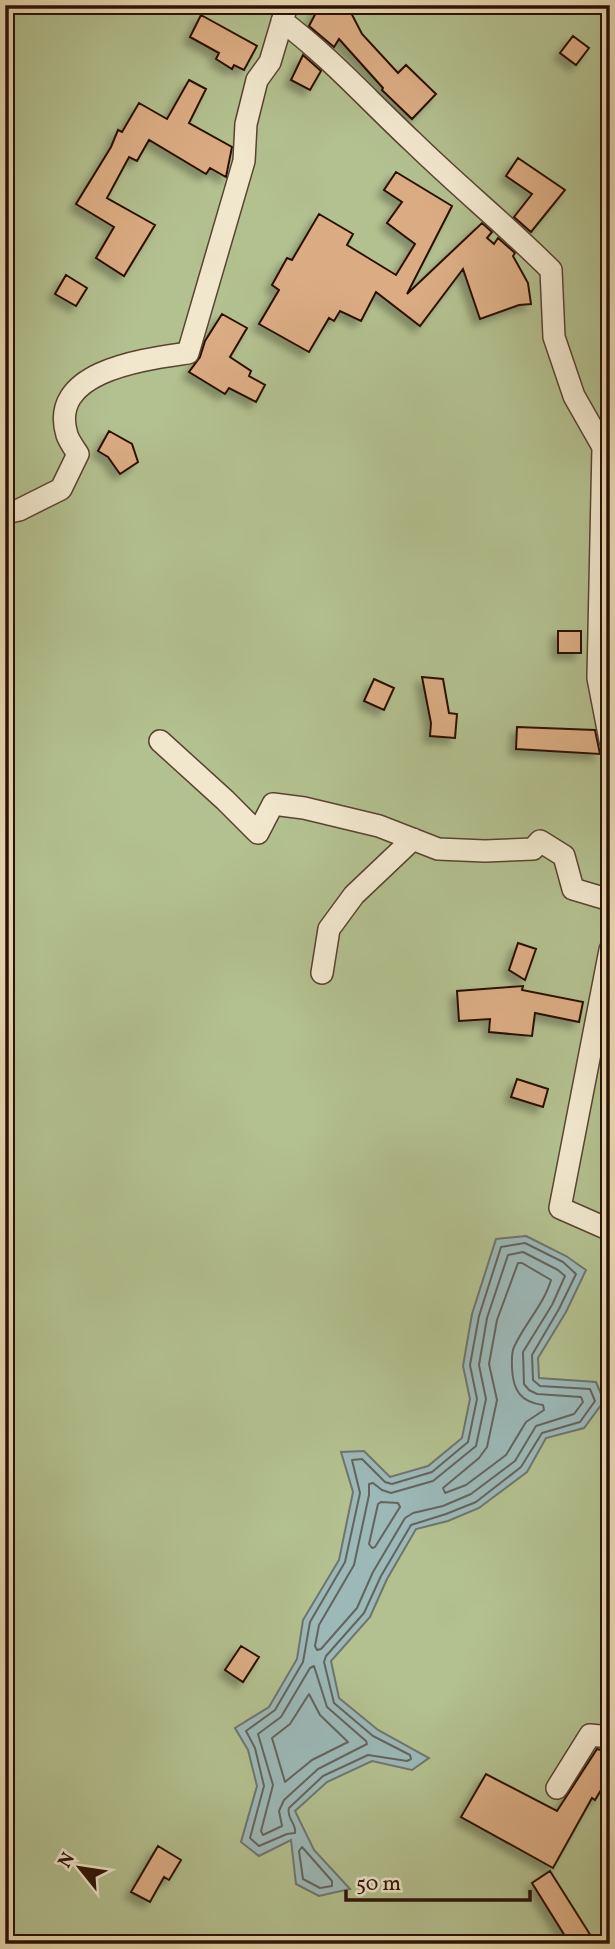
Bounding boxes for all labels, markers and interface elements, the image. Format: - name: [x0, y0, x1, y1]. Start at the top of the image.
- north arrow: [46, 1834, 116, 1904]
- text: N: [52, 1848, 82, 1873]
- scale bar: [346, 1858, 529, 1902]
- text: 50 m: [356, 1870, 401, 1899]

